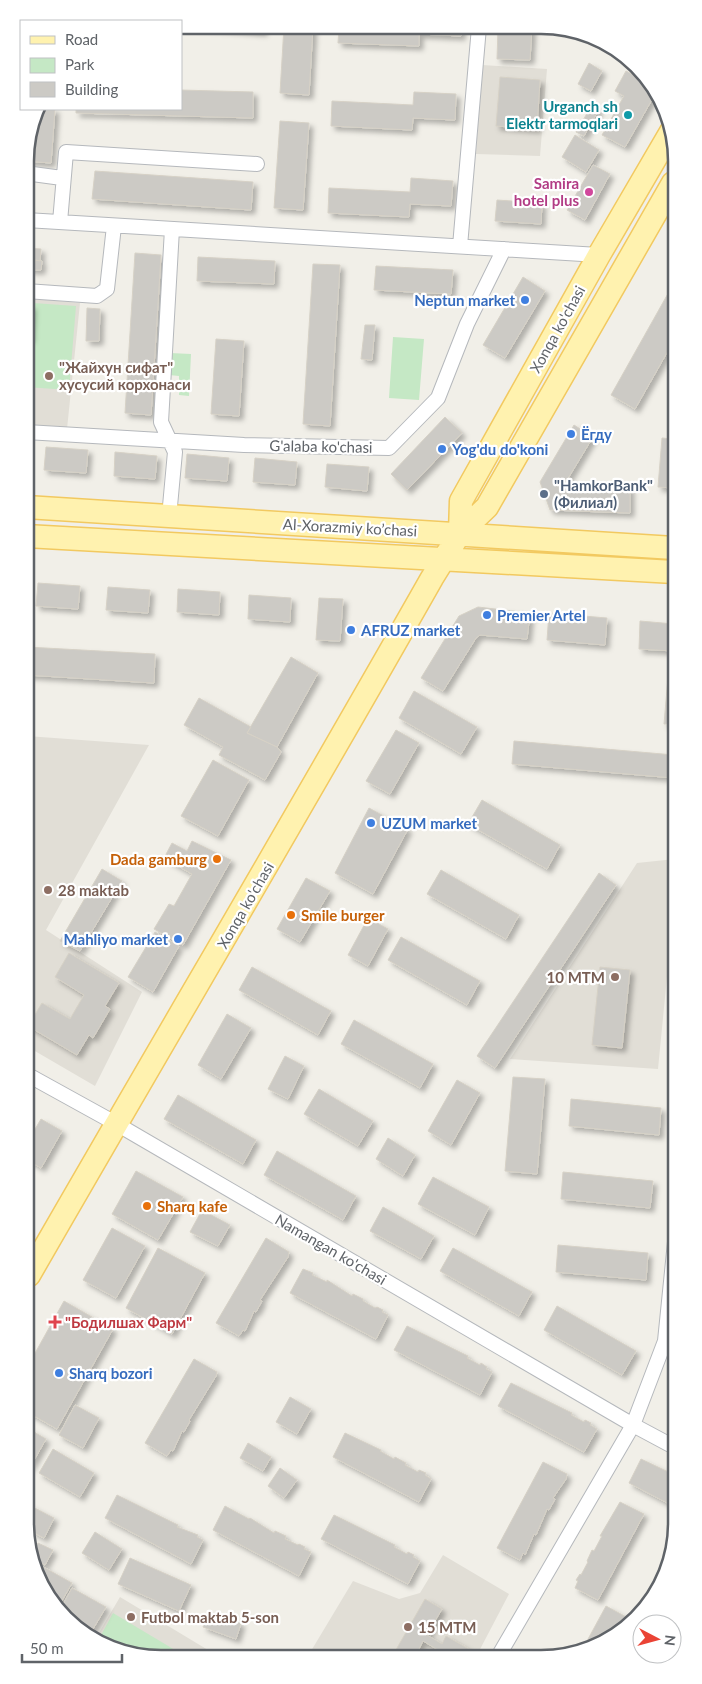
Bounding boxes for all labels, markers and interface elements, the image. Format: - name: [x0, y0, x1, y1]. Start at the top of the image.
- legend: [20, 20, 182, 110]
- text: Road: [65, 30, 98, 48]
- text: Park: [65, 55, 95, 73]
- text: Building: [65, 80, 118, 98]
- place label: Urganch sh Elektr tarmoqlari: [506, 97, 618, 132]
- marker: Urganch sh Elektr tarmoqlari: [622, 109, 634, 121]
- place label: Samira hotel plus: [514, 174, 579, 209]
- marker: Samira hotel plus: [583, 186, 595, 198]
- street label: Xonqa ko'chasi: [526, 282, 588, 376]
- place label: Neptun market: [414, 291, 515, 309]
- marker: Neptun market: [519, 294, 531, 306]
- place label: "Жайхун сифат" хусусий корхонаси: [59, 358, 191, 393]
- marker: "Жайхун сифат" хусусий корхонаси: [43, 370, 55, 382]
- place label: Ёгду: [581, 425, 612, 443]
- marker: Ёгду: [565, 428, 577, 440]
- street label: G'alaba ko'chasi: [269, 436, 373, 456]
- place label: Yog'du do'koni: [451, 440, 549, 458]
- marker: Yog'du do'koni: [436, 443, 448, 455]
- place label: "HamkorBank" (Филиал): [554, 476, 653, 511]
- marker: "HamkorBank" (Филиал): [538, 488, 550, 500]
- street label: Al-Xorazmiy ko’chasi: [282, 514, 418, 540]
- place label: Premier Artel: [497, 606, 586, 624]
- marker: Premier Artel: [481, 609, 493, 621]
- place label: AFRUZ market: [360, 621, 461, 639]
- marker: AFRUZ market: [345, 624, 357, 636]
- place label: UZUM market: [381, 814, 478, 832]
- marker: UZUM market: [365, 817, 377, 829]
- place label: Dada gamburg: [110, 850, 207, 868]
- marker: Dada gamburg: [211, 853, 223, 865]
- street label: Xonqa ko'chasi: [213, 859, 277, 951]
- place label: 28 maktab: [58, 881, 129, 899]
- marker: 28 maktab: [42, 884, 54, 896]
- place label: Smile burger: [301, 906, 385, 924]
- marker: Smile burger: [285, 909, 297, 921]
- place label: Mahliyo market: [64, 930, 168, 948]
- marker: Mahliyo market: [172, 933, 184, 945]
- place label: 10 MTM: [547, 968, 605, 986]
- marker: 10 MTM: [609, 971, 621, 983]
- place label: Sharq kafe: [157, 1197, 227, 1215]
- marker: Sharq kafe: [141, 1200, 153, 1212]
- street label: Namangan ko'chasi: [272, 1210, 390, 1288]
- place label: "Бодилшах Фарм": [65, 1313, 192, 1331]
- marker: "Бодилшах Фарм": [49, 1316, 61, 1328]
- place label: Sharq bozori: [69, 1364, 153, 1382]
- marker: Sharq bozori: [53, 1367, 65, 1379]
- place label: Futbol maktab 5-son: [141, 1608, 279, 1626]
- marker: Futbol maktab 5-son: [125, 1611, 137, 1623]
- north arrow: [632, 1614, 682, 1664]
- place label: 15 MTM: [418, 1618, 476, 1636]
- marker: 15 MTM: [402, 1621, 414, 1633]
- scale bar: [22, 1632, 122, 1664]
- text: N: [661, 1634, 679, 1647]
- text: 50 m: [30, 1639, 64, 1657]

